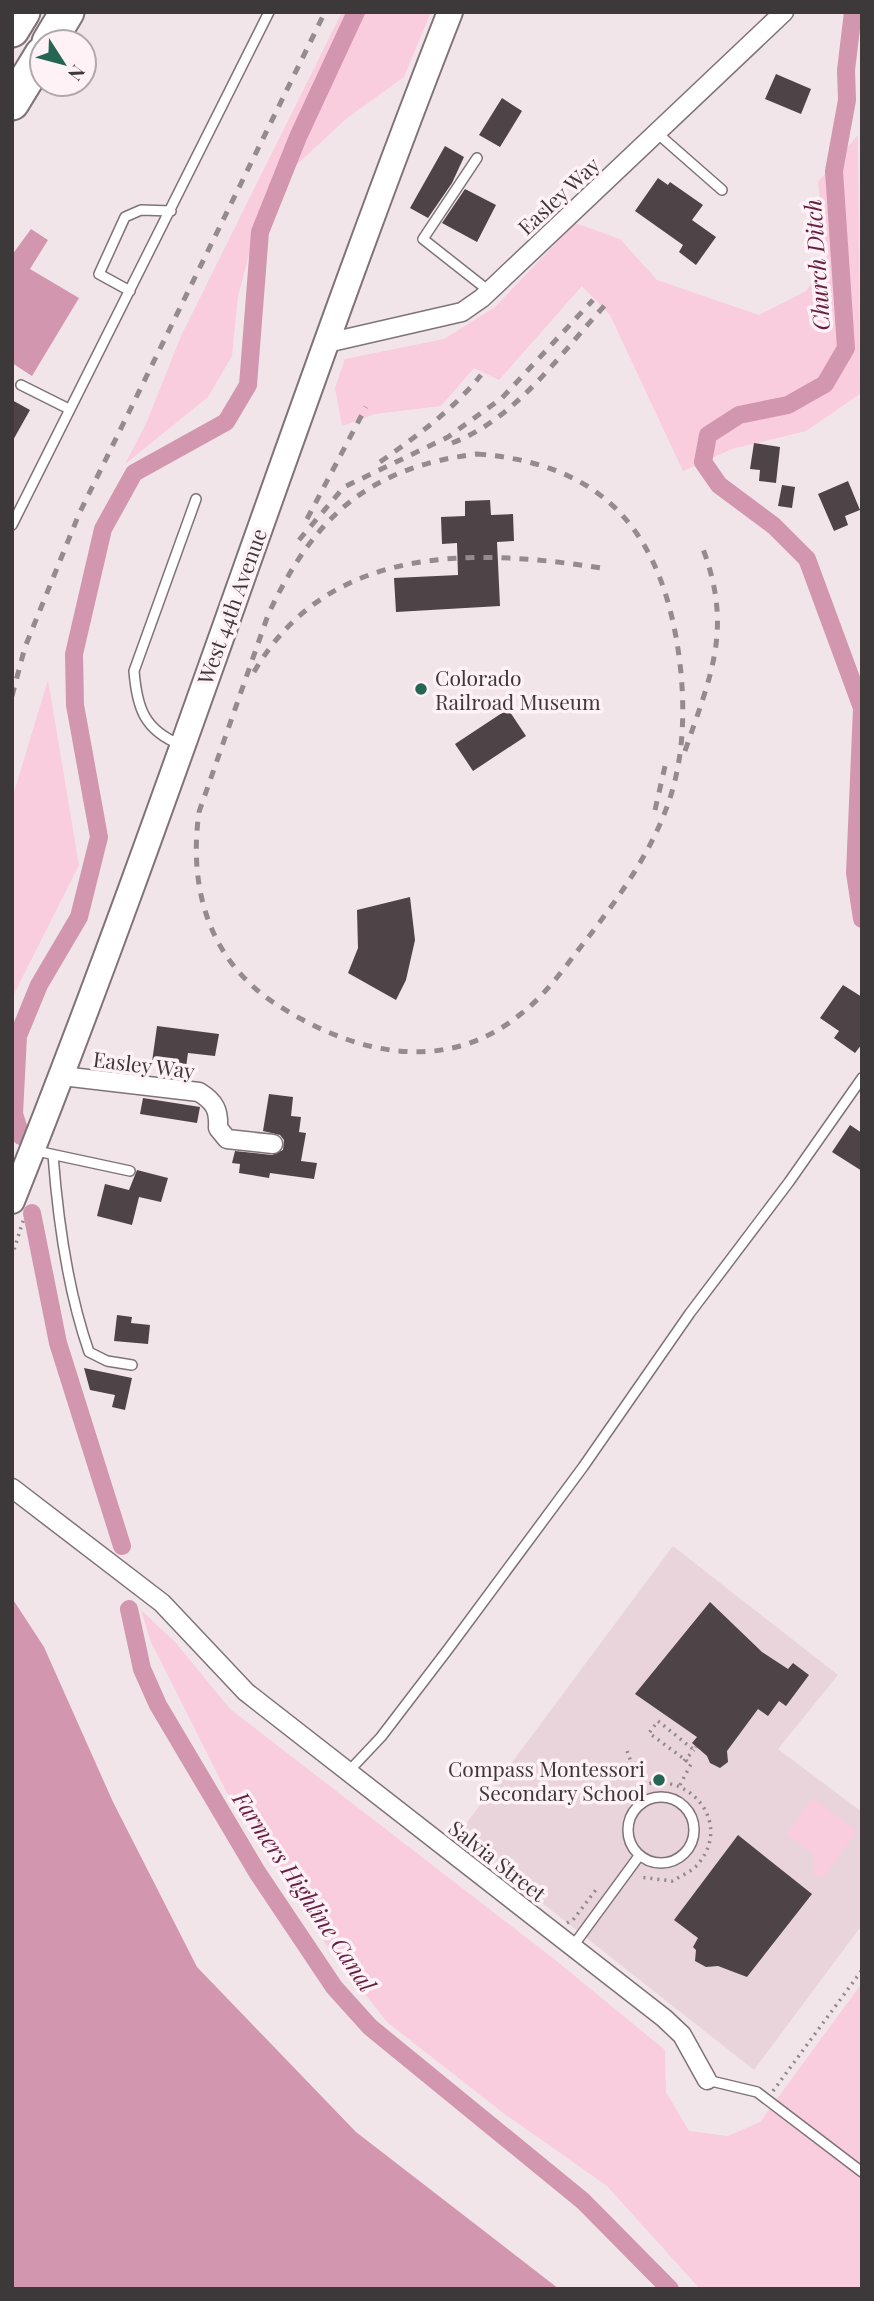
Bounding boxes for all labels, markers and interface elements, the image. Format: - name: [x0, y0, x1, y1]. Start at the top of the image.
- north arrow: [28, 28, 98, 98]
- text: N: [63, 60, 92, 87]
- street label: Easley Way: [511, 150, 605, 240]
- water label: Church Ditch: [796, 198, 836, 332]
- street label: West 44th Avenue: [189, 524, 272, 689]
- place label: Colorado Railroad Museum: [435, 663, 601, 715]
- marker: Colorado Railroad Museum: [413, 681, 429, 697]
- street label: Easley Way: [92, 1044, 197, 1084]
- place label: Compass Montessori Secondary School: [448, 1754, 645, 1806]
- marker: Compass Montessori Secondary School: [651, 1772, 667, 1788]
- water label: Farmers Highline Canal: [226, 1784, 384, 1998]
- street label: Salvia Street: [444, 1813, 553, 1907]

